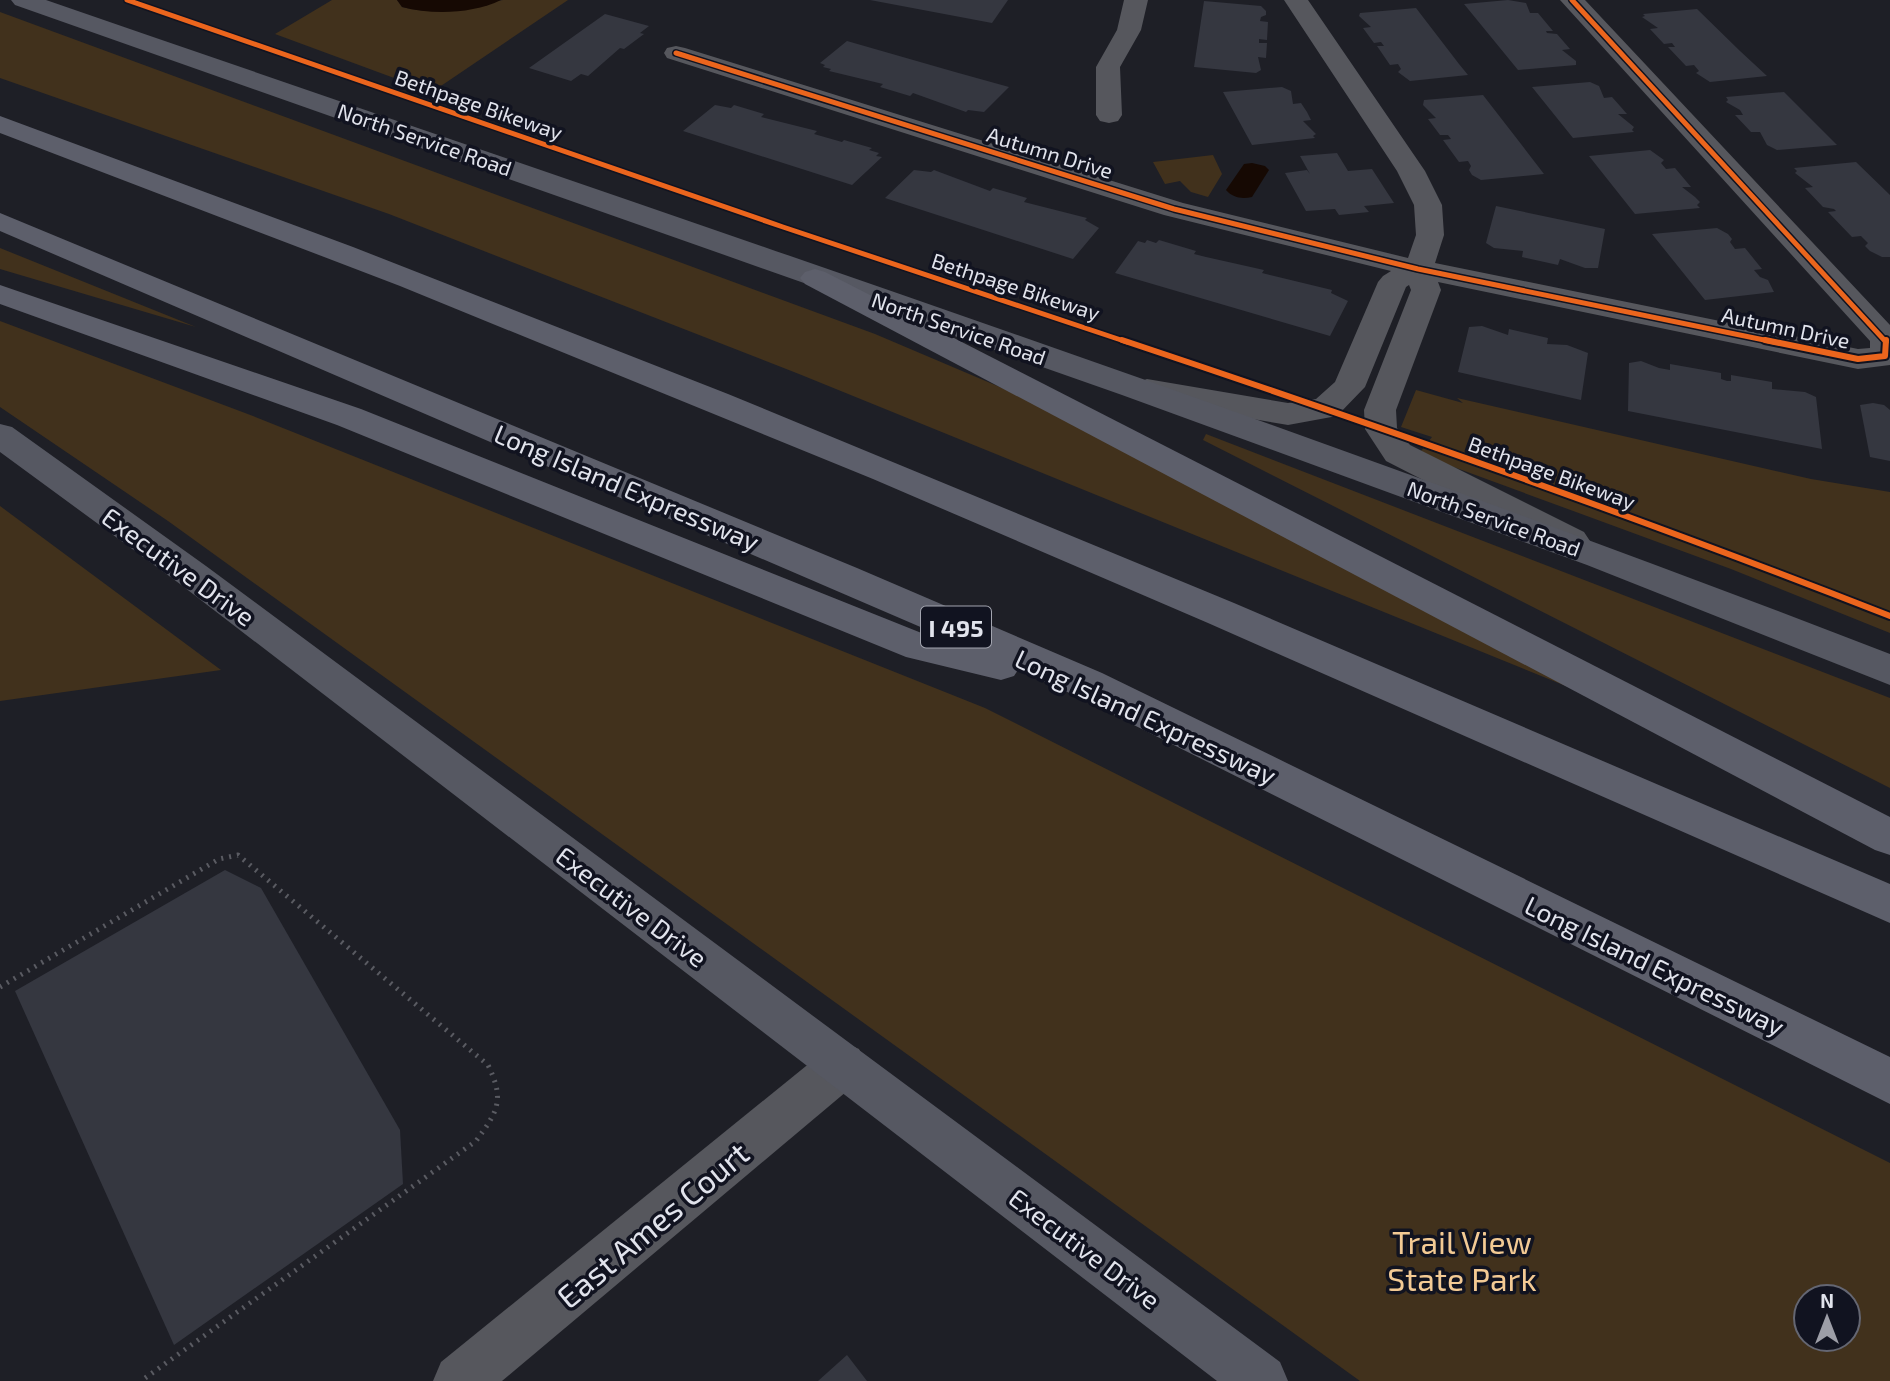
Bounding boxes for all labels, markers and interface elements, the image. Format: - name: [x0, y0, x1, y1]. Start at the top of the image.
- street label: Bethpage Bikeway: [392, 64, 566, 144]
- street label: North Service Road: [335, 98, 515, 180]
- street label: Autumn Drive: [984, 121, 1116, 183]
- street label: Bethpage Bikeway: [929, 247, 1103, 325]
- street label: North Service Road: [869, 287, 1049, 369]
- street label: Autumn Drive: [1720, 301, 1852, 353]
- street label: Long Island Expressway: [490, 417, 764, 557]
- street label: Bethpage Bikeway: [1465, 430, 1639, 514]
- street label: North Service Road: [1404, 475, 1584, 561]
- street label: Executive Drive: [97, 500, 261, 632]
- road number: I 495: [921, 606, 991, 648]
- street label: Long Island Expressway: [1011, 642, 1282, 790]
- street label: Executive Drive: [550, 839, 714, 973]
- street label: Long Island Expressway: [1520, 889, 1790, 1041]
- street label: East Ames Court: [548, 1133, 756, 1315]
- street label: Executive Drive: [1003, 1181, 1167, 1315]
- park label: Trail View State Park: [1387, 1222, 1537, 1297]
- north arrow: [1792, 1283, 1862, 1353]
- text: N: [1820, 1289, 1834, 1312]

